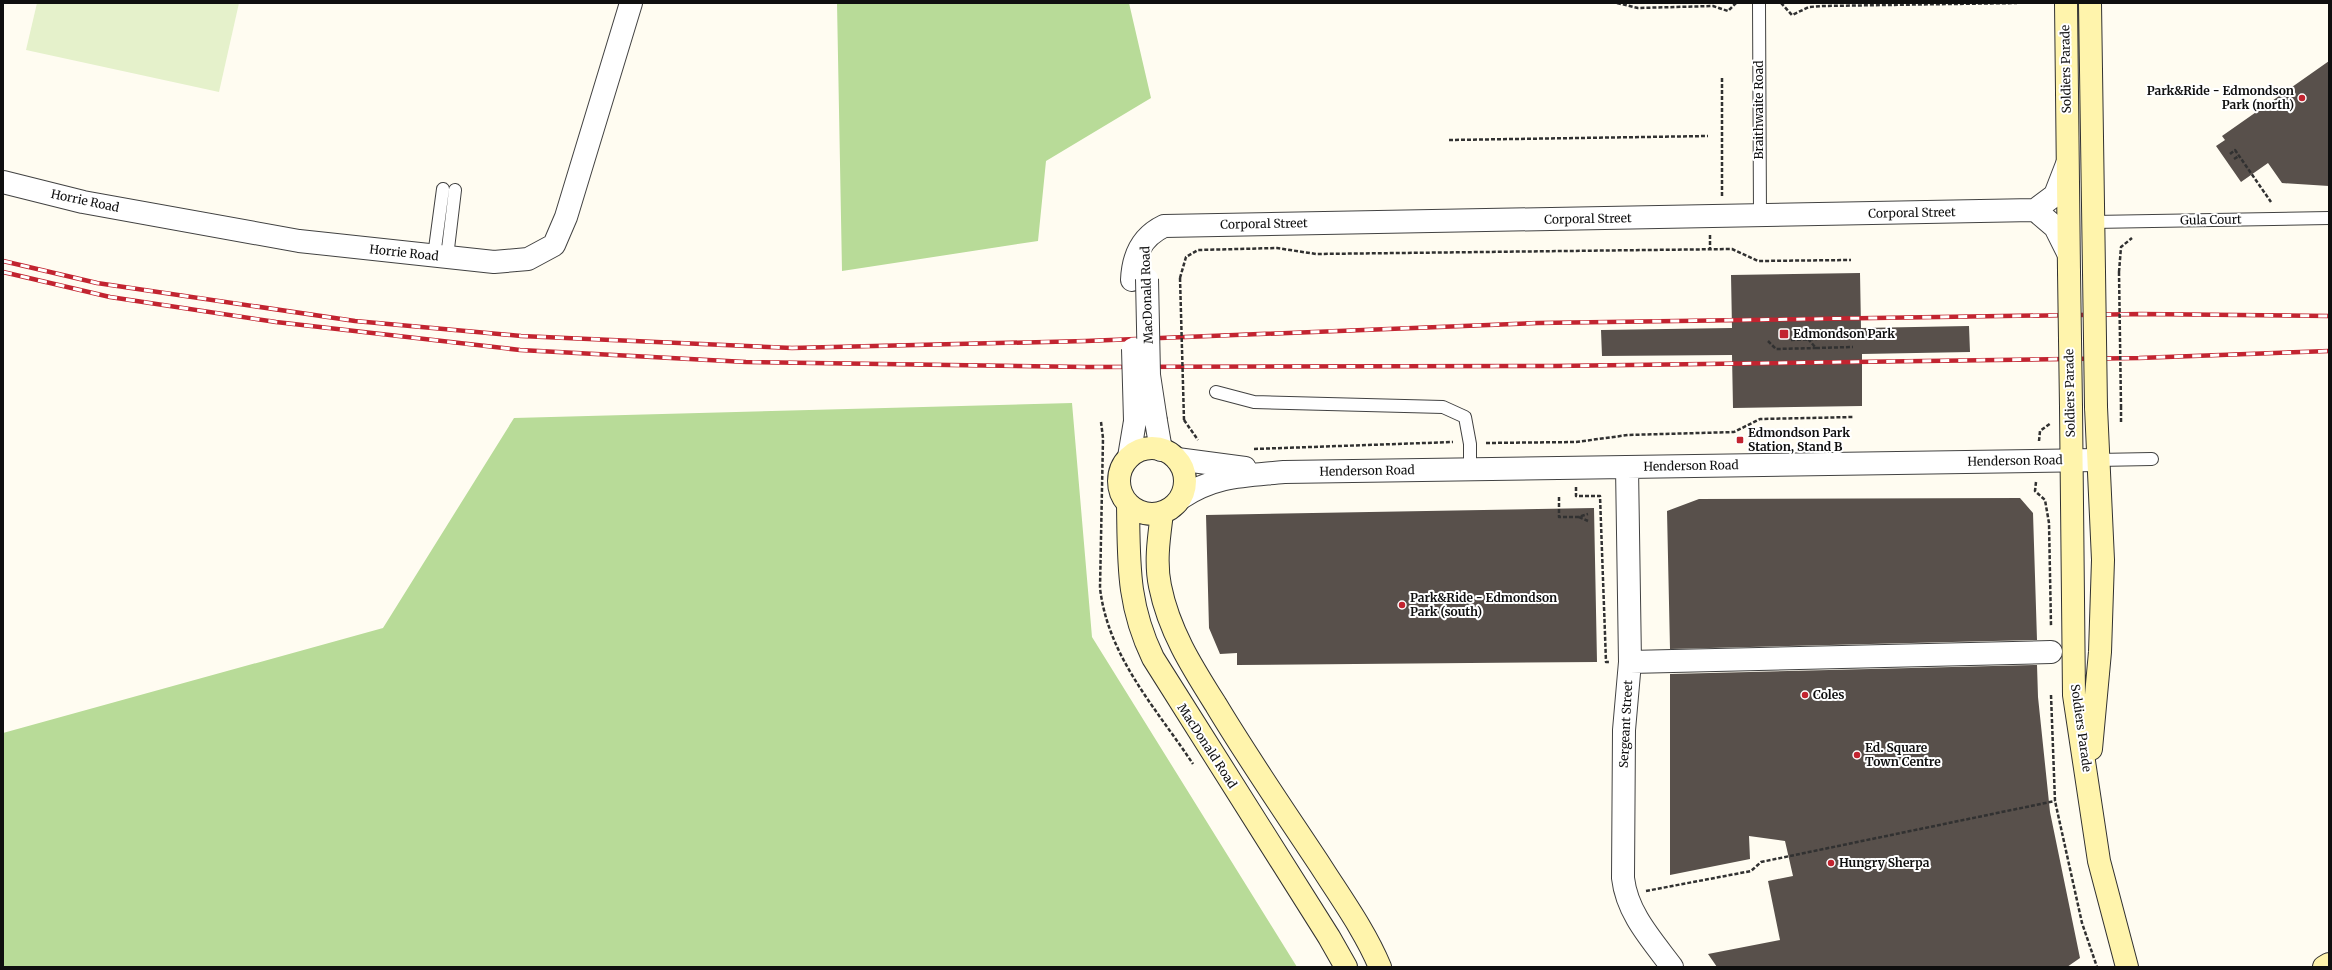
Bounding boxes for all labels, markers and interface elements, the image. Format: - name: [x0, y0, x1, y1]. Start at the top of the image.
- street label: Soldiers Parade: [2057, 25, 2074, 113]
- street label: Braithwaite Road: [1751, 61, 1766, 159]
- place label: Park&Ride - Edmondson Park (north): [2147, 83, 2294, 112]
- marker: Park&Ride - Edmondson Park (north): [2297, 93, 2307, 103]
- street label: Horrie Road: [50, 186, 121, 215]
- street label: Corporal Street: [1868, 204, 1956, 221]
- street label: Corporal Street: [1544, 210, 1632, 227]
- street label: Gula Court: [2180, 211, 2242, 228]
- street label: Corporal Street: [1220, 215, 1308, 232]
- street label: Horrie Road: [369, 241, 439, 264]
- street label: MacDonald Road: [1137, 246, 1156, 344]
- place label: Edmondson Park: [1793, 326, 1895, 341]
- marker: Edmondson Park: [1778, 328, 1790, 340]
- street label: Soldiers Parade: [2061, 349, 2078, 437]
- place label: Edmondson Park Station, Stand B: [1748, 425, 1850, 454]
- marker: Edmondson Park Station, Stand B: [1735, 435, 1745, 445]
- street label: Henderson Road: [1967, 452, 2063, 469]
- street label: Henderson Road: [1643, 457, 1739, 474]
- street label: Henderson Road: [1319, 462, 1415, 479]
- place label: Park&Ride - Edmondson Park (south): [1410, 590, 1557, 619]
- marker: Park&Ride - Edmondson Park (south): [1397, 600, 1407, 610]
- street label: Sergeant Street: [1616, 679, 1635, 768]
- street label: Soldiers Parade: [2068, 683, 2095, 773]
- place label: Coles: [1813, 687, 1844, 702]
- marker: Coles: [1800, 690, 1810, 700]
- street label: MacDonald Road: [1174, 701, 1240, 791]
- place label: Ed. Square Town Centre: [1865, 740, 1941, 769]
- marker: Ed. Square Town Centre: [1852, 750, 1862, 760]
- place label: Hungry Sherpa: [1839, 855, 1930, 870]
- marker: Hungry Sherpa: [1826, 858, 1836, 868]

